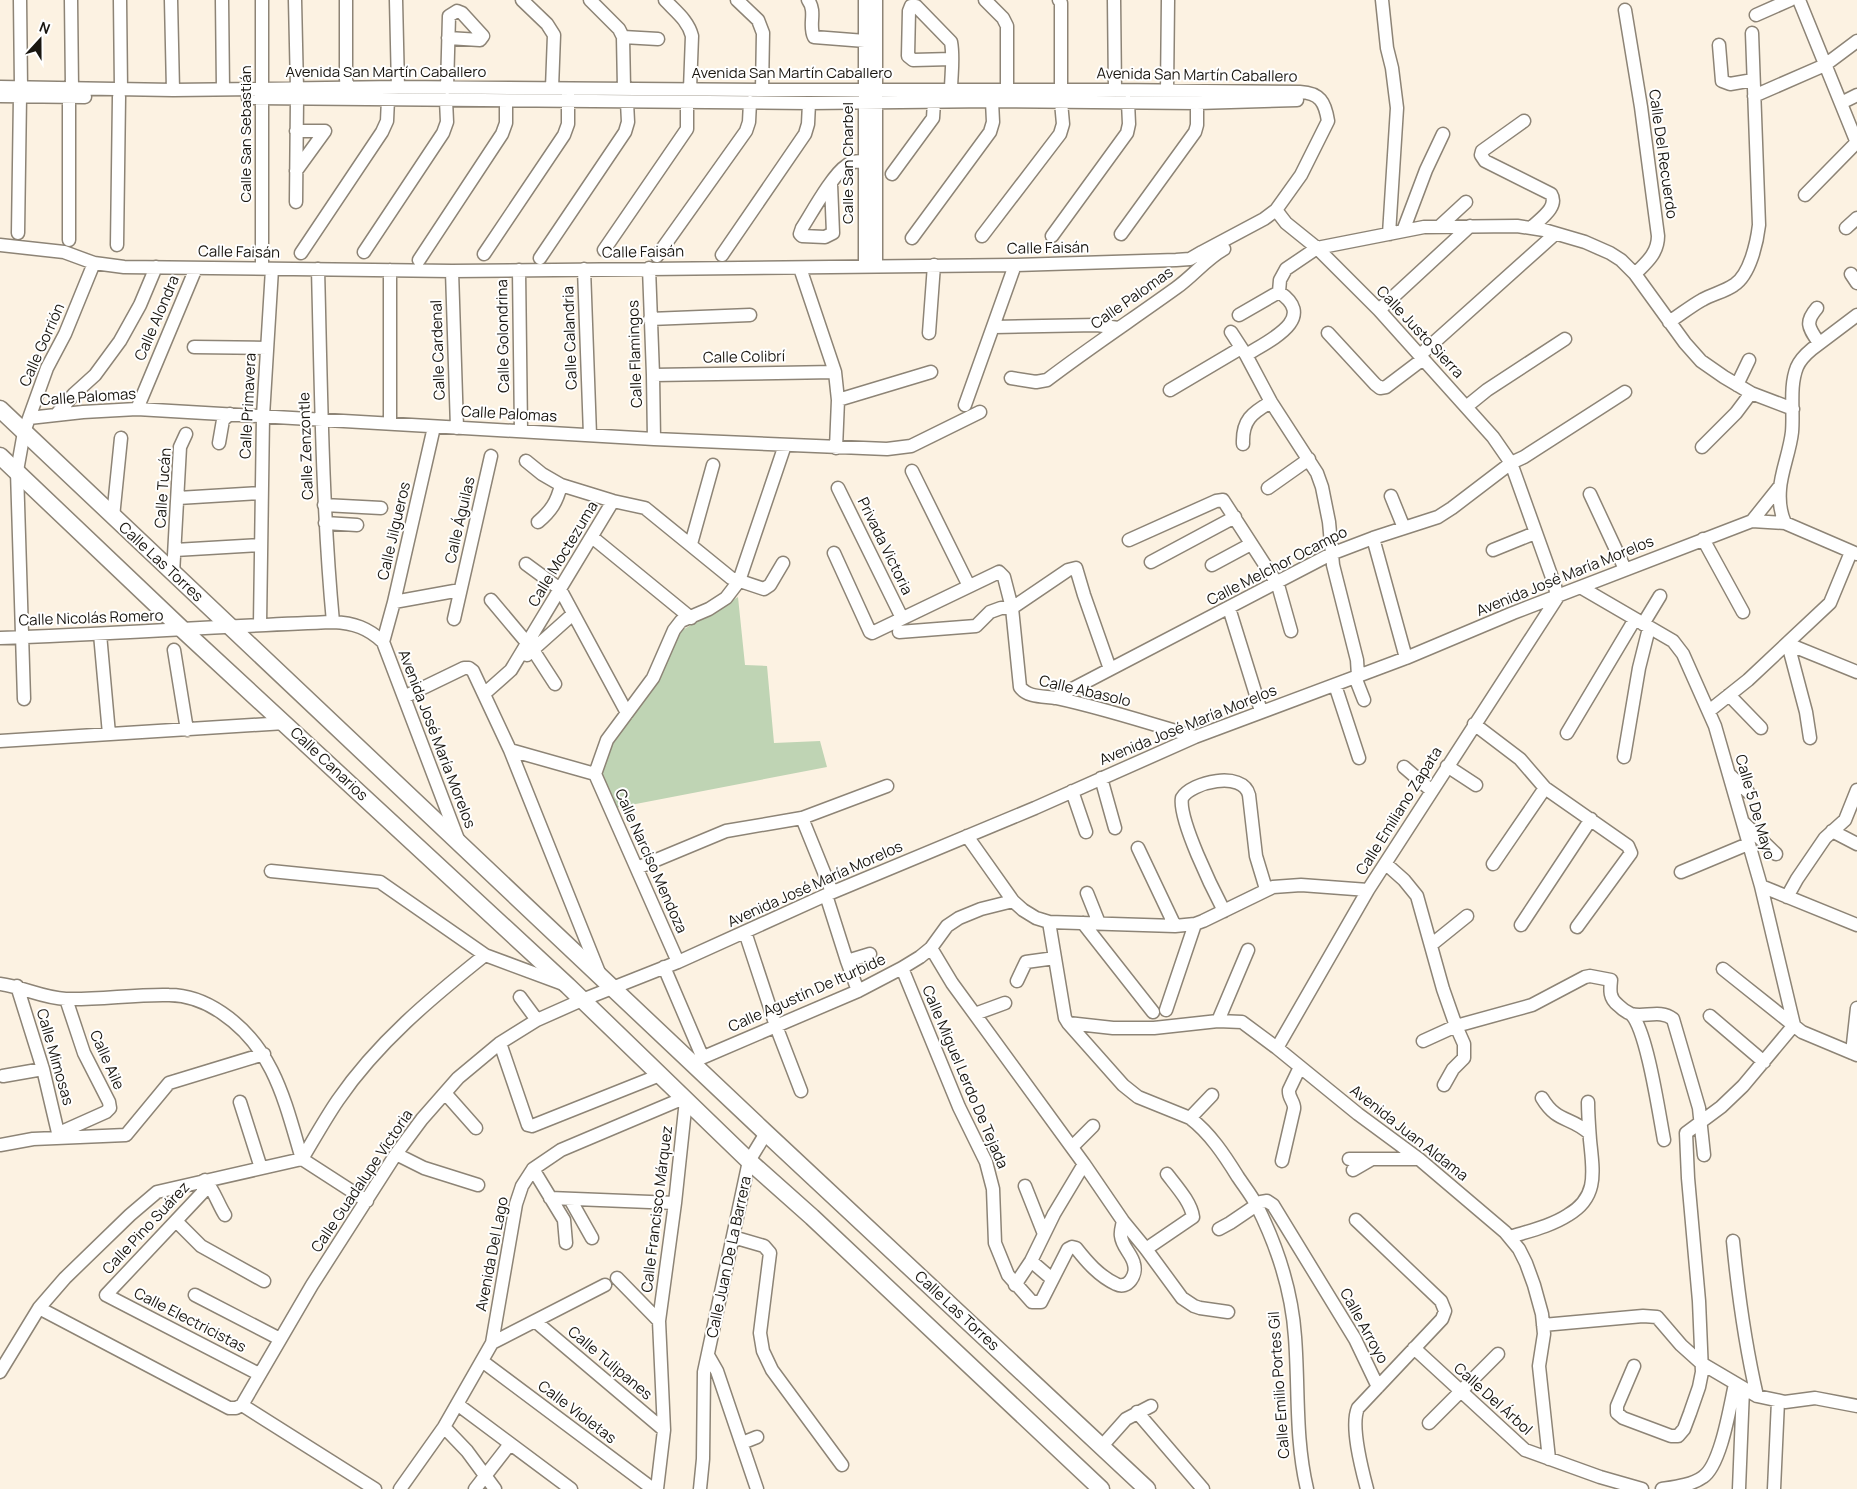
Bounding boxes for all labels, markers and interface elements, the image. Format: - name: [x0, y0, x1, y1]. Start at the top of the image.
- north arrow: [15, 15, 65, 65]
- text: N: [37, 17, 53, 38]
- street label: Avenida San Martín Caballero: [286, 61, 487, 82]
- street label: Avenida San Martín Caballero: [692, 62, 893, 83]
- street label: Avenida San Martín Caballero: [1096, 62, 1298, 87]
- street label: Calle San Sebastián: [235, 65, 256, 203]
- street label: Calle Del Recuerdo: [1644, 88, 1683, 220]
- street label: Calle San Charbel: [837, 102, 858, 224]
- street label: Calle Faisán: [1007, 236, 1089, 259]
- street label: Calle Faisán: [198, 240, 280, 263]
- street label: Calle Faisán: [602, 240, 684, 263]
- street label: Calle Palomas: [1086, 261, 1177, 334]
- street label: Calle Alondra: [129, 272, 184, 364]
- street label: Calle Golondrina: [491, 279, 514, 393]
- street label: Calle Justo Sierra: [1372, 281, 1469, 383]
- street label: Calle Calandria: [557, 286, 582, 390]
- street label: Calle Gorrión: [14, 300, 69, 390]
- street label: Calle Cardenal: [425, 300, 450, 401]
- street label: Calle Flamingos: [622, 300, 647, 408]
- street label: Calle Colibrí: [703, 345, 786, 368]
- street label: Calle Primavera: [234, 352, 261, 459]
- street label: Calle Palomas: [39, 383, 137, 410]
- street label: Calle Zenzontle: [293, 392, 318, 500]
- street label: Calle Palomas: [460, 400, 558, 427]
- street label: Calle Tucán: [149, 447, 176, 529]
- street label: Calle Águilas: [439, 474, 480, 565]
- street label: Calle Jilgueros: [372, 480, 415, 582]
- street label: Privada Victoria: [853, 494, 918, 598]
- street label: Calle Moctezuma: [523, 497, 602, 611]
- street label: Calle Las Torres: [114, 517, 208, 606]
- street label: Calle Melchor Ocampo: [1203, 521, 1351, 610]
- street label: Avenida José María Morelos: [1473, 530, 1657, 621]
- street label: Calle Nicolás Romero: [18, 604, 164, 631]
- street label: Avenida José María Morelos: [394, 647, 481, 831]
- street label: Calle Abasolo: [1037, 670, 1133, 711]
- street label: Avenida José María Morelos: [1096, 679, 1280, 770]
- street label: Calle Canarios: [286, 722, 373, 805]
- street label: Calle Emiliano Zapata: [1351, 743, 1447, 879]
- street label: Calle 5 De Mayo: [1730, 752, 1781, 862]
- street label: Calle Narciso Mendoza: [610, 785, 693, 936]
- street label: Avenida José María Morelos: [724, 835, 906, 932]
- street label: Calle Agustín De Iturbide: [725, 948, 889, 1037]
- street label: Calle Miguel Lerdo De Tejada: [917, 982, 1014, 1172]
- street label: Calle Mimosas: [32, 1006, 79, 1108]
- street label: Calle Aile: [85, 1027, 130, 1093]
- street label: Avenida Juan Aldama: [1346, 1080, 1473, 1185]
- street label: Calle Guadalupe Victoria: [306, 1105, 417, 1256]
- street label: Calle Francisco Márquez: [636, 1124, 677, 1294]
- street label: Calle Juan De La Barrera: [701, 1174, 756, 1340]
- street label: Calle Pino Suárez: [97, 1177, 194, 1279]
- street label: Avenida Del Lago: [470, 1195, 513, 1313]
- street label: Calle Las Torres: [910, 1266, 1004, 1355]
- street label: Calle Electricistas: [130, 1282, 250, 1357]
- street label: Calle Arroyo: [1335, 1284, 1394, 1367]
- street label: Calle Emilio Portes Gil: [1263, 1311, 1294, 1459]
- street label: Calle Tulipanes: [563, 1321, 657, 1404]
- street label: Calle Del Árbol: [1449, 1358, 1537, 1440]
- street label: Calle Violetas: [534, 1375, 621, 1448]

